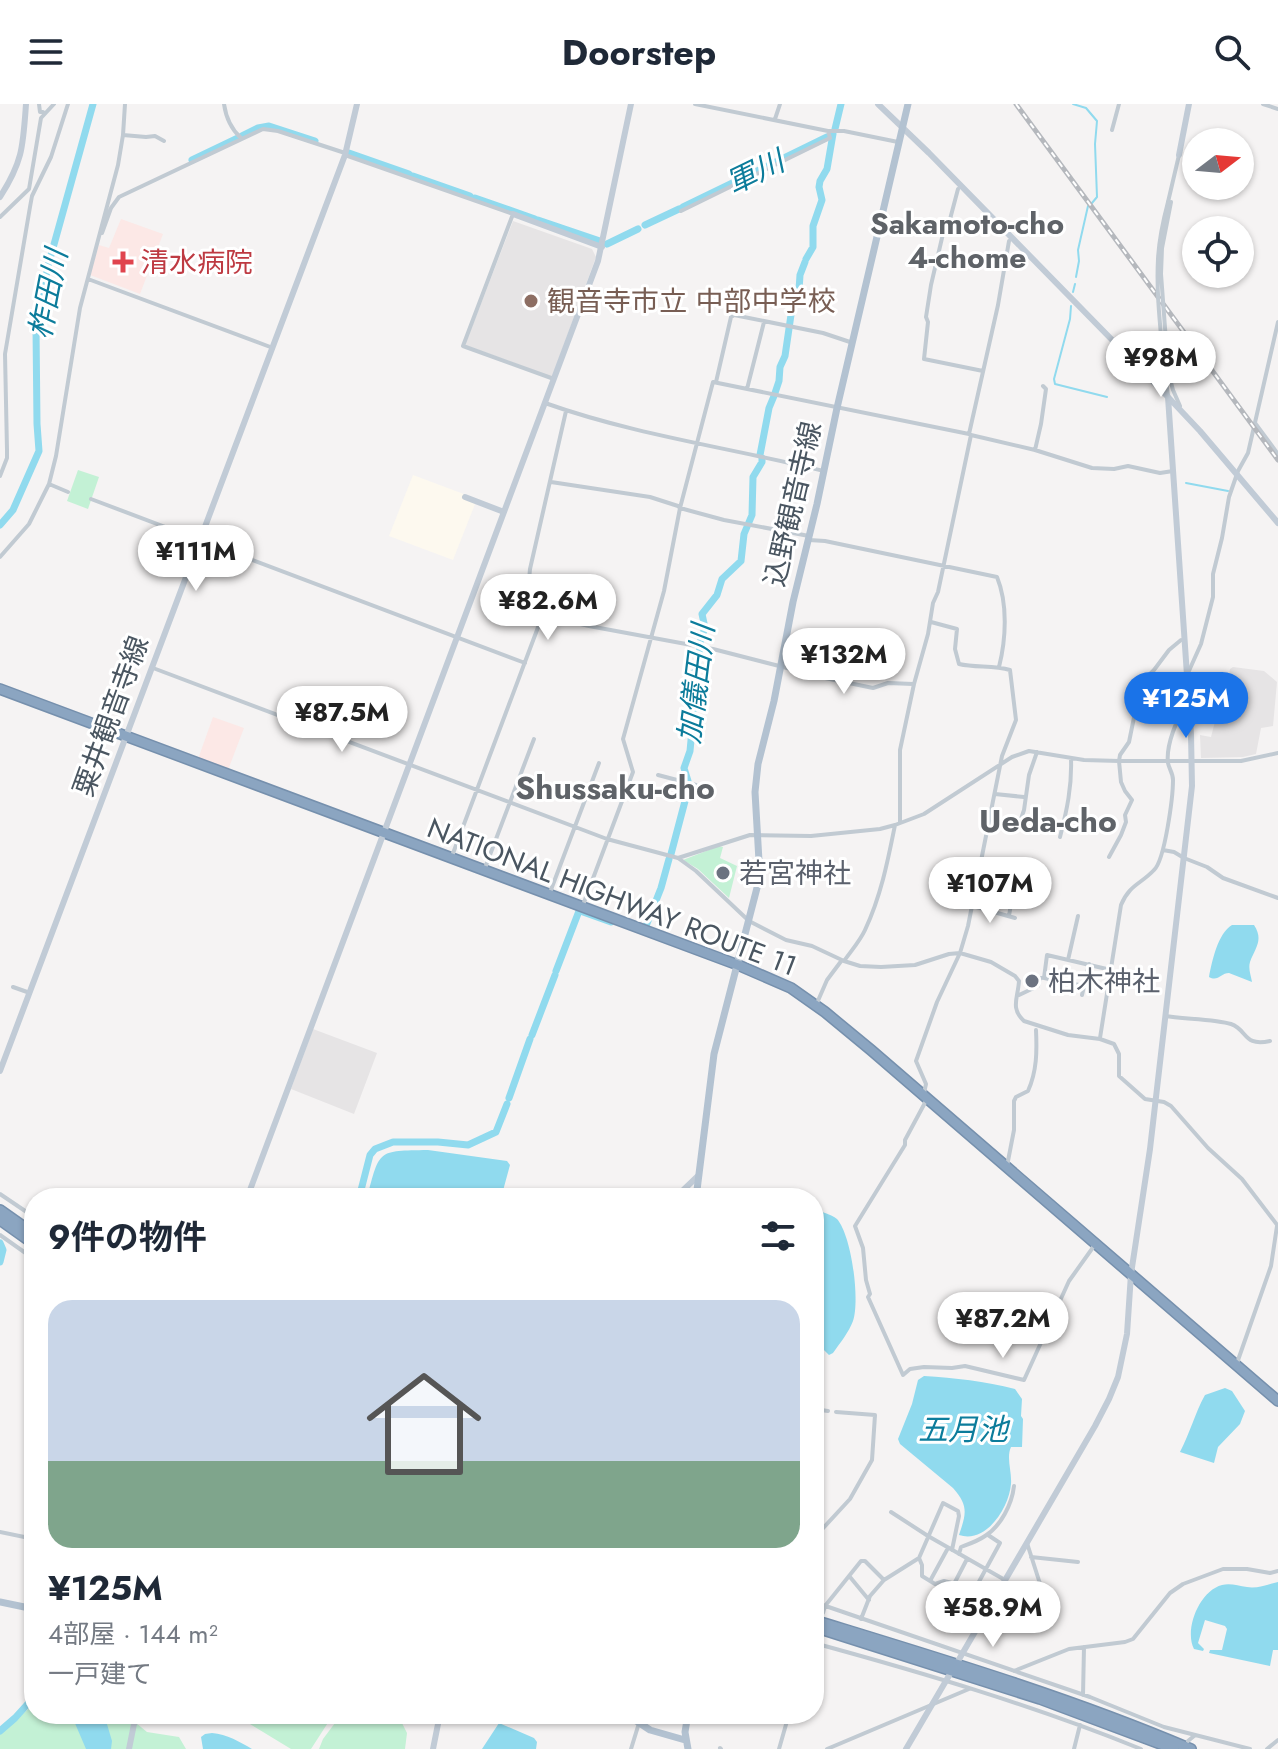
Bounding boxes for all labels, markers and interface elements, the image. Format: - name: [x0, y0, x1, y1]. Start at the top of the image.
- text: Doorstep: [562, 26, 716, 78]
- icon: menu: [24, 30, 68, 74]
- icon: search: [1210, 30, 1254, 74]
- north arrow: [1182, 128, 1254, 200]
- map controls: [1182, 128, 1254, 288]
- water label: 軍川: [719, 138, 794, 204]
- district label: Sakamoto-cho 4-chome: [870, 202, 1064, 279]
- button: locate: [1182, 216, 1254, 288]
- place label: 清水病院: [141, 242, 253, 283]
- water label: 柞田川: [18, 243, 78, 342]
- marker: 清水病院: [112, 251, 134, 273]
- place label: 観音寺市立 中部中学校: [547, 281, 835, 322]
- marker: 観音寺市立 中部中学校: [522, 292, 540, 310]
- pin: ¥98M: [1114, 331, 1208, 399]
- text: ¥98M: [1124, 338, 1198, 376]
- street label: 込野観音寺線: [754, 418, 832, 590]
- pin: ¥111M: [140, 525, 252, 593]
- text: ¥111M: [156, 532, 236, 570]
- pin: ¥82.6M: [483, 574, 613, 642]
- text: ¥82.6M: [498, 581, 598, 619]
- water label: 加儀田川: [667, 619, 725, 746]
- pin: ¥132M: [788, 628, 900, 696]
- street label: 粟井観音寺線: [63, 630, 159, 802]
- text: ¥132M: [801, 635, 888, 673]
- pin: ¥125M: [1130, 672, 1242, 740]
- text: ¥125M: [1142, 679, 1230, 717]
- pin: ¥87.5M: [277, 686, 407, 754]
- text: ¥87.5M: [295, 693, 389, 731]
- district label: Shussaku-cho: [515, 765, 715, 811]
- district label: Ueda-cho: [979, 798, 1117, 844]
- street label: NATIONAL HIGHWAY ROUTE 11: [421, 807, 803, 987]
- place label: 若宮神社: [739, 853, 851, 894]
- pin: ¥107M: [934, 857, 1046, 925]
- marker: 若宮神社: [714, 864, 732, 882]
- text: ¥107M: [947, 864, 1033, 902]
- place label: 柏木神社: [1048, 961, 1160, 1002]
- marker: 柏木神社: [1023, 972, 1041, 990]
- text: 9件の物件: [48, 1213, 207, 1262]
- icon: filters: [756, 1214, 800, 1258]
- pin: ¥87.2M: [938, 1292, 1068, 1360]
- text: ¥87.2M: [956, 1299, 1050, 1337]
- icon: home: [352, 1352, 496, 1496]
- water label: 五月池: [918, 1408, 1011, 1451]
- text: ¥125M: [48, 1564, 163, 1613]
- pin: ¥58.9M: [928, 1581, 1058, 1649]
- text: ¥58.9M: [943, 1588, 1043, 1626]
- text: 4部屋 · 144 m²: [48, 1615, 218, 1653]
- text: 一戸建て: [48, 1655, 152, 1693]

